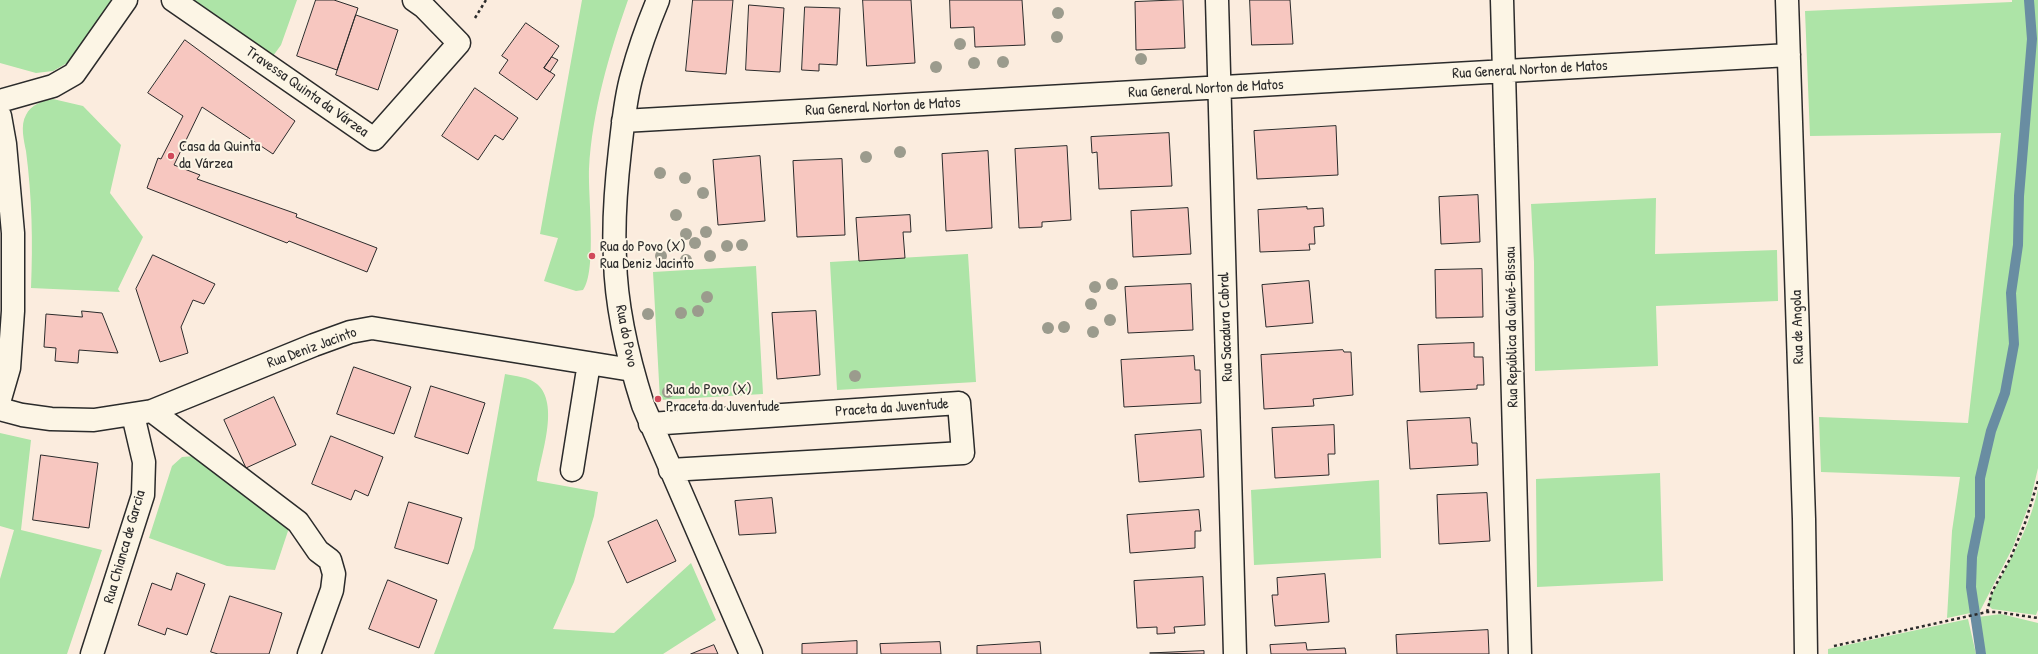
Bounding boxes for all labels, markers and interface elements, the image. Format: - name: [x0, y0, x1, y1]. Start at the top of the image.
- street label: Travessa Quinta da Várzea: [242, 43, 372, 141]
- street label: Rua General Norton de Matos: [1452, 57, 1608, 83]
- street label: Rua General Norton de Matos: [1128, 76, 1284, 102]
- street label: Rua General Norton de Matos: [805, 94, 961, 120]
- place label: Casa da Quinta da Várzea: [179, 138, 260, 173]
- marker: Casa da Quinta da Várzea: [166, 151, 176, 161]
- place label: Rua do Povo (X) Rua Deniz Jacinto: [600, 238, 694, 273]
- street label: Rua República da Guiné-Bissau: [1502, 246, 1522, 408]
- marker: Rua do Povo (X) Rua Deniz Jacinto: [587, 251, 597, 261]
- street label: Rua Sacadura Cabral: [1215, 272, 1237, 382]
- street label: Rua de Angola: [1788, 290, 1808, 364]
- street label: Rua do Povo: [611, 303, 641, 369]
- street label: Rua Deniz Jacinto: [265, 323, 359, 373]
- place label: Rua do Povo (X) Praceta da Juventude: [666, 381, 780, 416]
- marker: Rua do Povo (X) Praceta da Juventude: [653, 394, 663, 404]
- street label: Praceta da Juventude: [835, 395, 949, 421]
- street label: Rua Chianca de Garcia: [100, 488, 150, 606]

